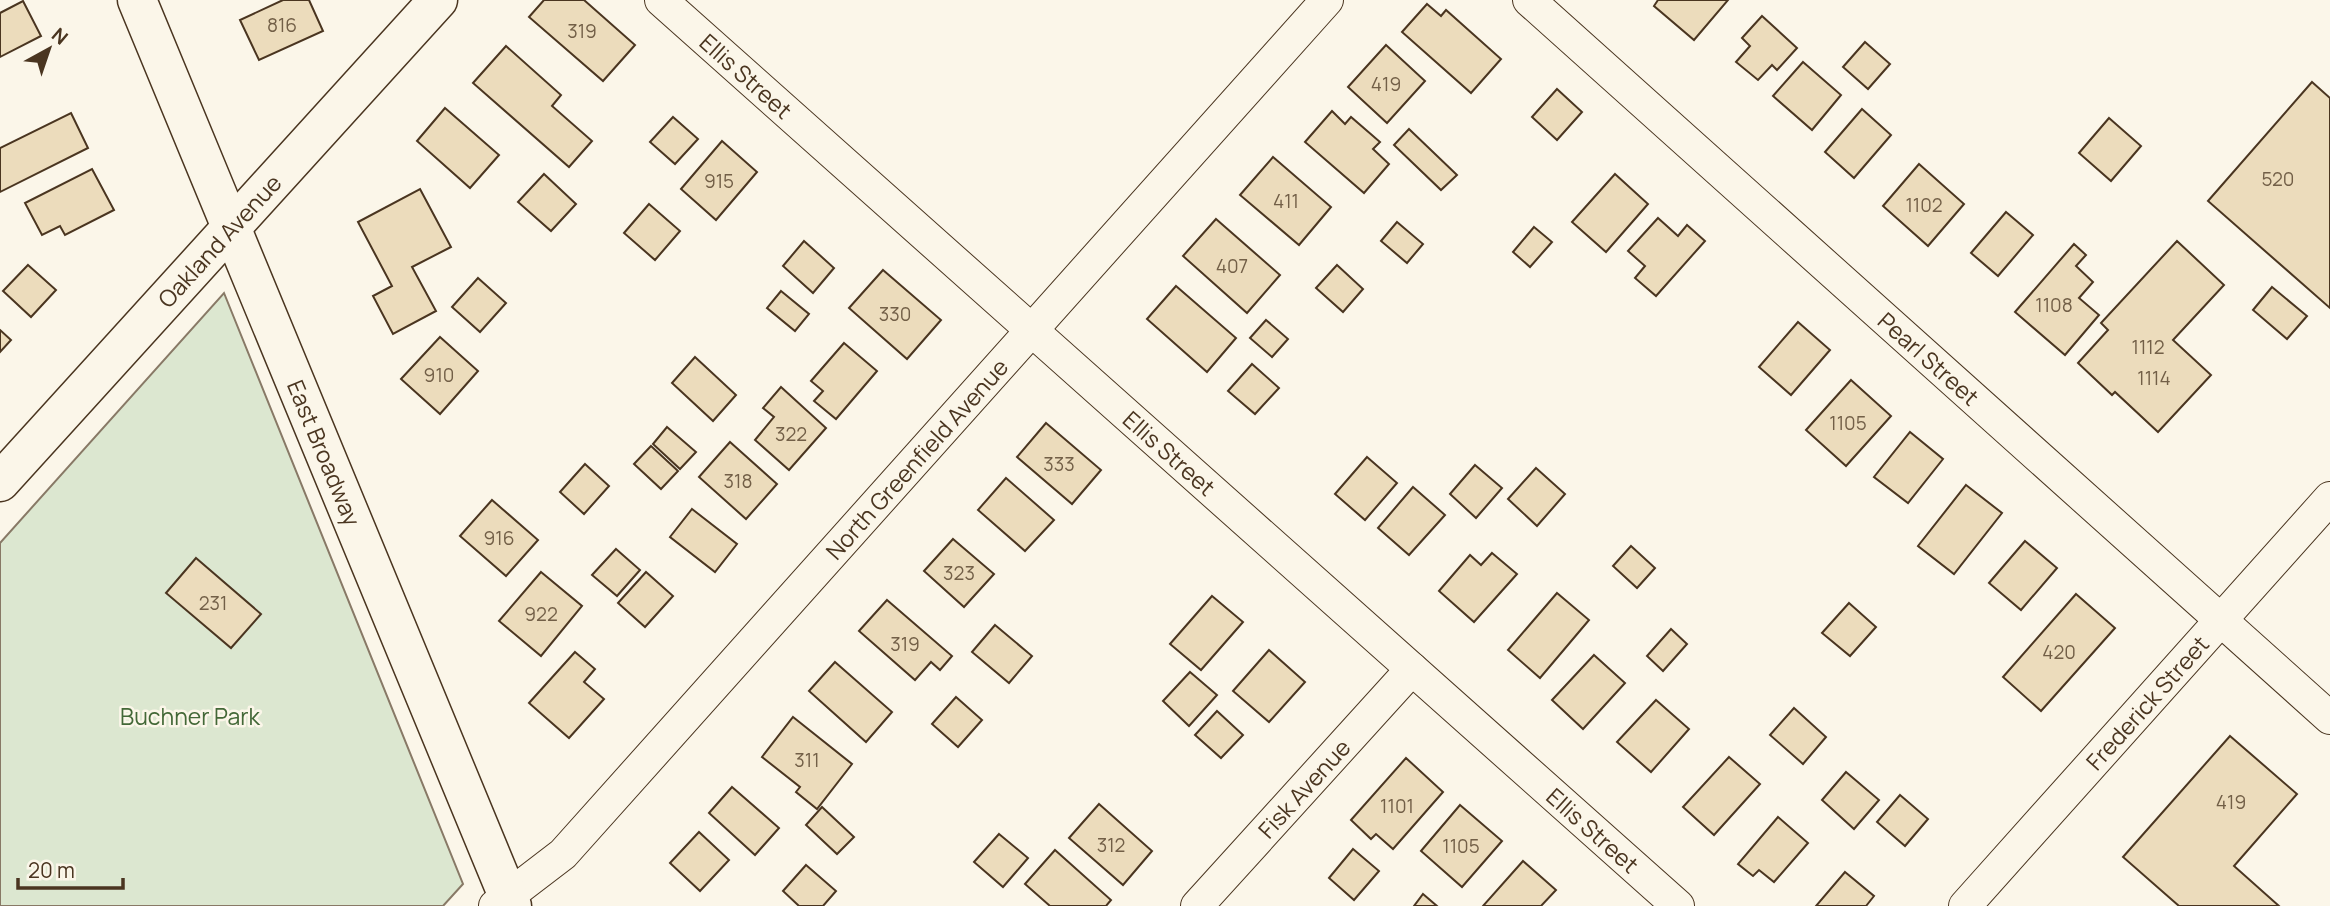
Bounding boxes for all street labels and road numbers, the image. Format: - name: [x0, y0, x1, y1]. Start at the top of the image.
- street label: Ellis Street: [693, 26, 799, 126]
- street label: Oakland Avenue: [150, 167, 288, 314]
- street label: Pearl Street: [1871, 305, 1986, 412]
- street label: North Greenfield Avenue: [818, 351, 1015, 566]
- street label: East Broadway: [280, 375, 369, 531]
- street label: Ellis Street: [1116, 403, 1223, 503]
- street label: Frederick Street: [2078, 628, 2216, 777]
- street label: Fisk Avenue: [1250, 732, 1357, 845]
- street label: Ellis Street: [1540, 780, 1646, 880]

